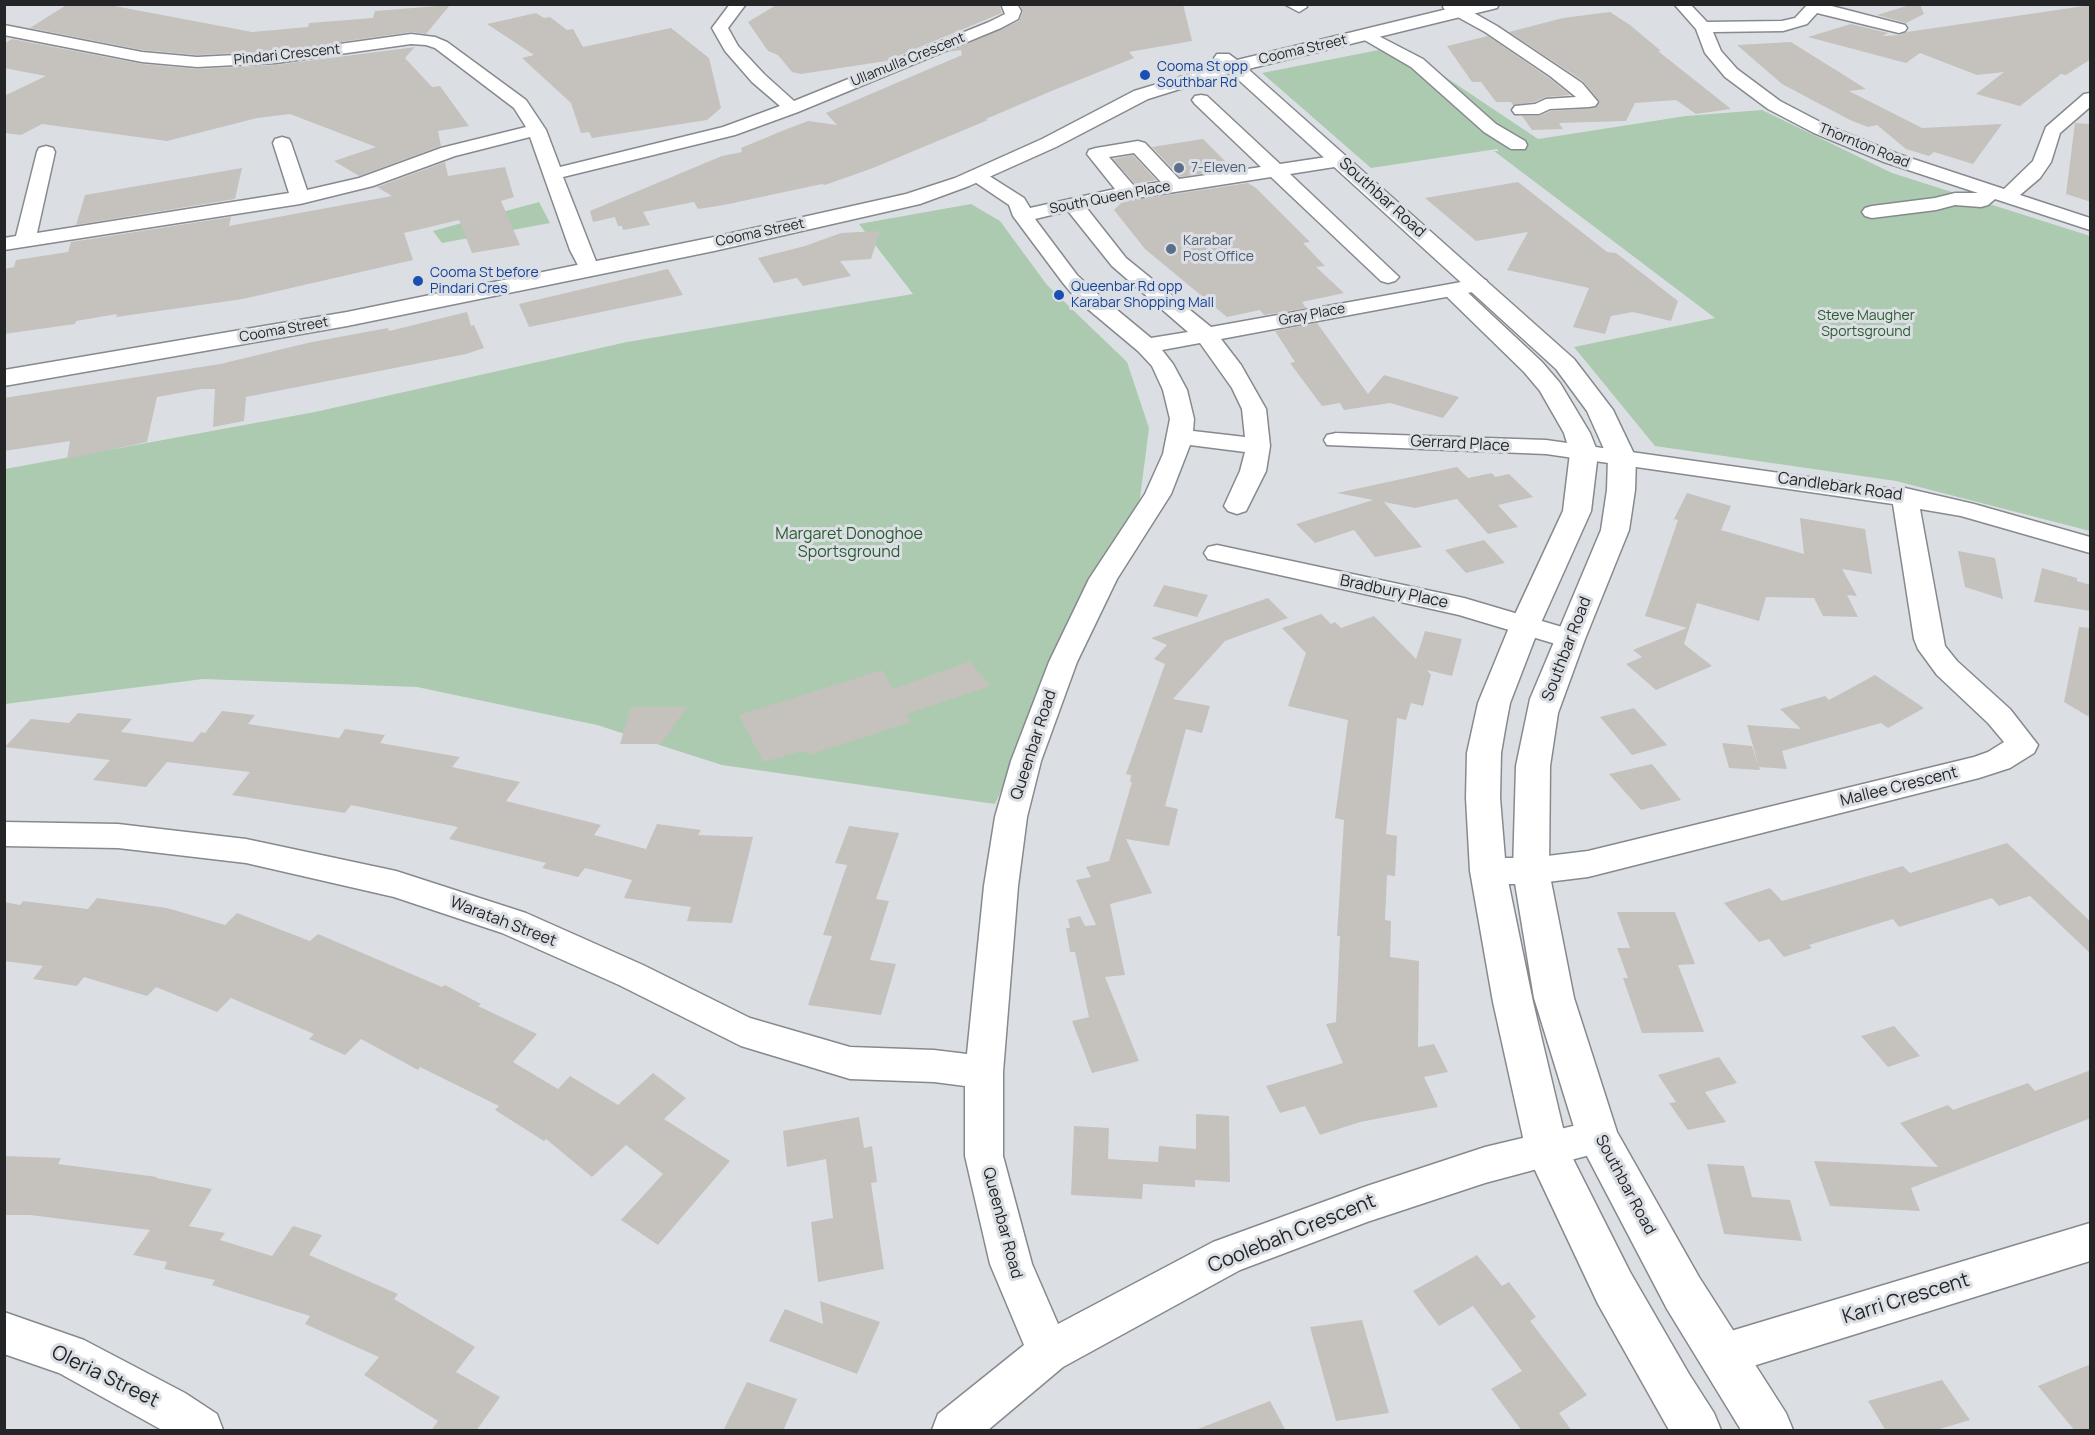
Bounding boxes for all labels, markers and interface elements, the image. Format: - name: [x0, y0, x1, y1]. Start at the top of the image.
- street label: Ullamulla Crescent: [849, 29, 967, 91]
- street label: Cooma Street: [1257, 32, 1349, 68]
- street label: Pindari Crescent: [233, 41, 341, 69]
- place label: Cooma St opp Southbar Rd: [1157, 59, 1248, 92]
- marker: Cooma St opp Southbar Rd: [1138, 68, 1152, 82]
- street label: Thornton Road: [1816, 120, 1912, 172]
- street label: Southbar Road: [1335, 154, 1429, 242]
- place label: 7-Eleven: [1191, 160, 1246, 176]
- marker: 7-Eleven: [1172, 161, 1186, 175]
- street label: South Queen Place: [1048, 178, 1172, 218]
- street label: Cooma Street: [714, 215, 806, 251]
- place label: Karabar Post Office: [1183, 233, 1254, 266]
- marker: Karabar Post Office: [1164, 242, 1178, 256]
- place label: Cooma St before Pindari Cres: [430, 265, 539, 298]
- marker: Cooma St before Pindari Cres: [411, 274, 425, 288]
- place label: Queenbar Rd opp Karabar Shopping Mall: [1071, 279, 1214, 312]
- marker: Queenbar Rd opp Karabar Shopping Mall: [1052, 288, 1066, 302]
- street label: Gray Place: [1277, 300, 1347, 330]
- park label: Steve Maugher Sportsground: [1817, 308, 1915, 340]
- street label: Cooma Street: [238, 314, 330, 346]
- street label: Gerrard Place: [1410, 432, 1510, 456]
- street label: Candlebark Road: [1777, 469, 1903, 505]
- park label: Margaret Donoghoe Sportsground: [775, 525, 923, 563]
- street label: Bradbury Place: [1338, 571, 1450, 613]
- street label: Southbar Road: [1538, 594, 1596, 704]
- street label: Queenbar Road: [1007, 688, 1061, 802]
- street label: Mallee Crescent: [1838, 763, 1960, 811]
- street label: Waratah Street: [447, 893, 559, 951]
- street label: Southbar Road: [1591, 1132, 1659, 1238]
- street label: Queenbar Road: [978, 1165, 1026, 1281]
- street label: Coolebah Crescent: [1205, 1189, 1379, 1279]
- street label: Karri Crescent: [1840, 1268, 1972, 1330]
- street label: Oleria Street: [47, 1341, 163, 1413]

